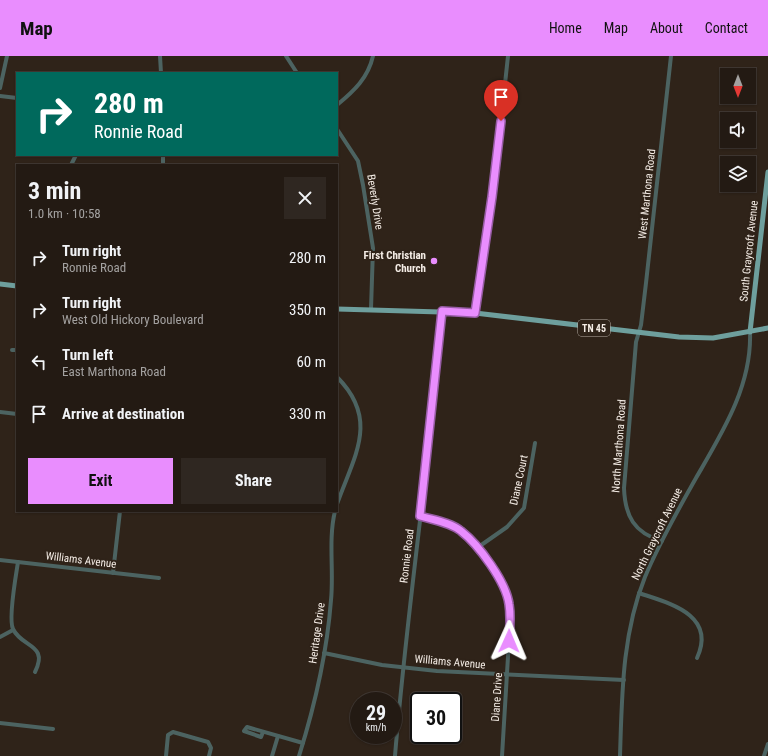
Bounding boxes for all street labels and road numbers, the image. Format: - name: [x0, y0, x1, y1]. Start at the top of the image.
- street label: West Marthona Road: [636, 148, 658, 240]
- street label: Beverly Drive: [364, 173, 386, 231]
- street label: South Graycroft Avenue: [737, 200, 761, 302]
- road number: TN 45: [578, 320, 610, 336]
- street label: North Marthona Road: [609, 399, 629, 493]
- street label: Diane Court: [507, 454, 531, 506]
- street label: North Graycroft Avenue: [629, 486, 685, 582]
- street label: Ronnie Road: [397, 528, 417, 584]
- street label: Williams Avenue: [45, 549, 117, 571]
- street label: Heritage Drive: [306, 602, 328, 664]
- street label: Williams Avenue: [414, 652, 486, 672]
- street label: Diane Drive: [489, 672, 505, 722]

